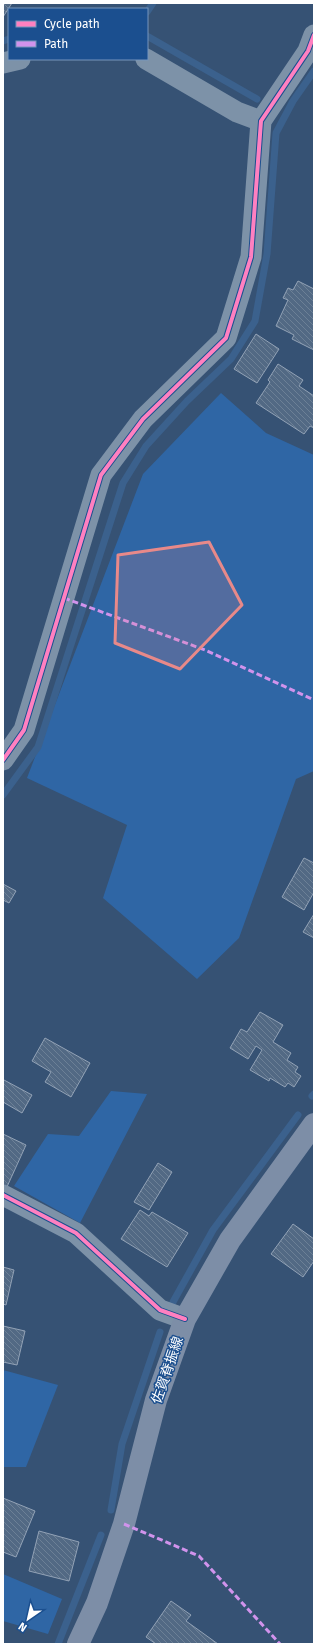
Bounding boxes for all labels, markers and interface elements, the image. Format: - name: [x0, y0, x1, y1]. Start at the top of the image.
- legend: [8, 8, 148, 60]
- text: Cycle path: [44, 17, 100, 31]
- text: Path: [44, 37, 68, 51]
- street label: 佐賀脊振線: [148, 1334, 187, 1406]
- north arrow: [8, 1599, 48, 1639]
- text: N: [16, 1619, 29, 1634]

